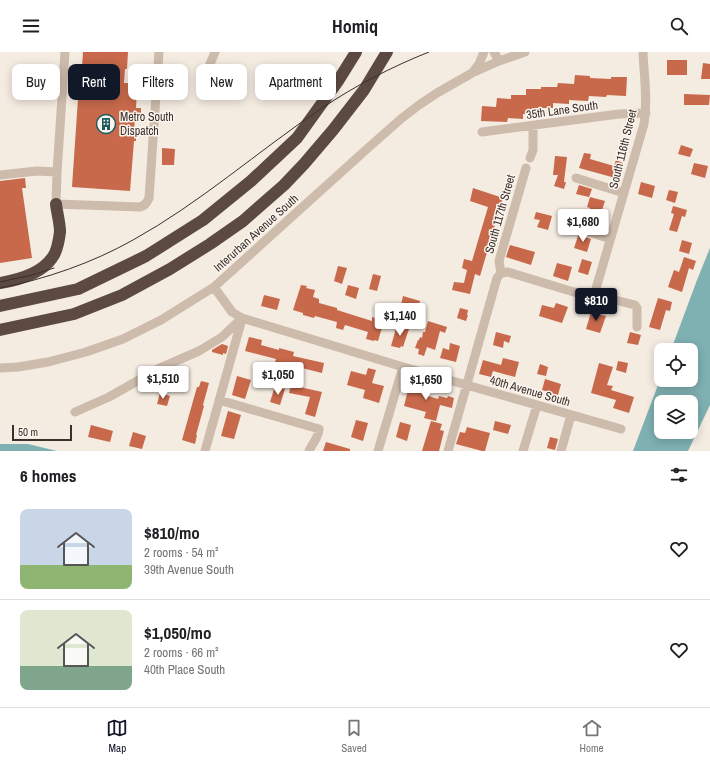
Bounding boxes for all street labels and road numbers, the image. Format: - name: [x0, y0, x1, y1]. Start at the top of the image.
- street label: 35th Lane South: [525, 97, 599, 123]
- street label: South 116th Street: [605, 107, 641, 190]
- street label: South 117th Street: [481, 172, 519, 255]
- street label: Interurban Avenue South: [210, 191, 302, 275]
- street label: 40th Avenue South: [488, 372, 572, 410]

